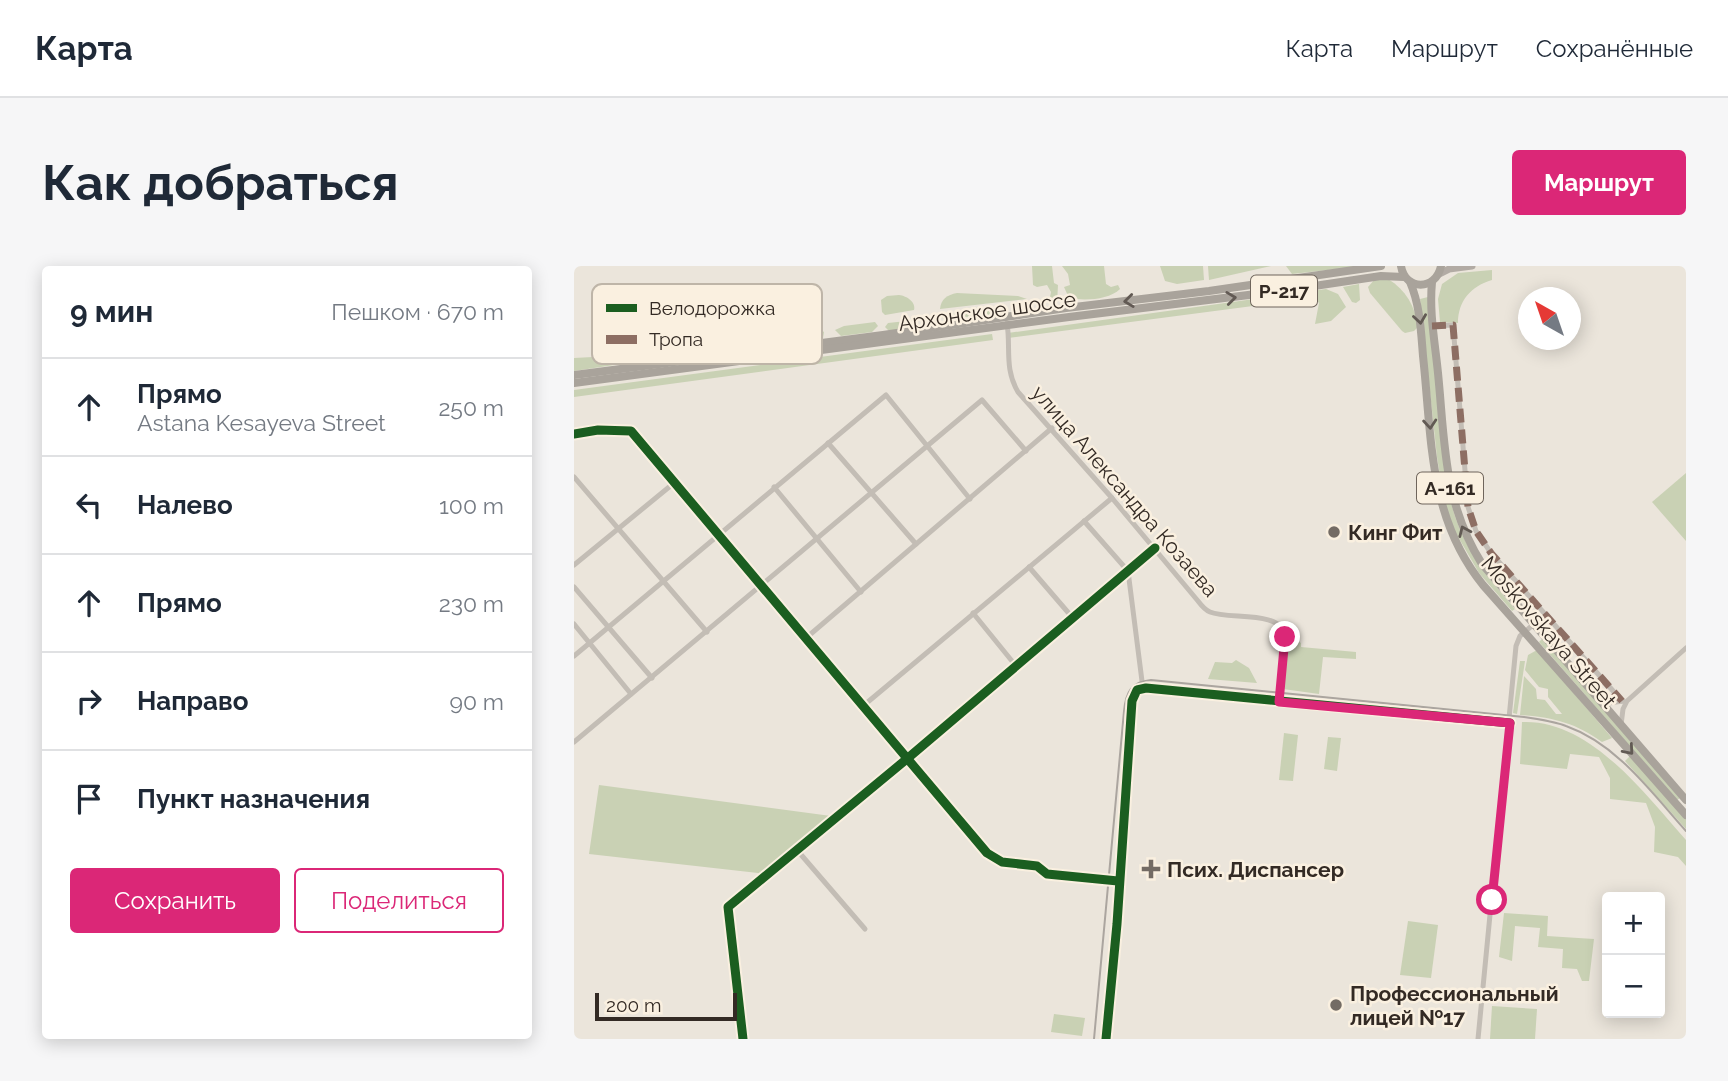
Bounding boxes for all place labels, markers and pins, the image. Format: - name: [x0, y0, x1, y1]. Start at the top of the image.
- place label: Кинг Фит: [1348, 520, 1443, 545]
- marker: Кинг Фит: [1326, 524, 1342, 540]
- place label: Псих. Диспансер: [1167, 857, 1344, 882]
- marker: Псих. Диспансер: [1141, 859, 1161, 879]
- place label: Профессиональный лицей №17: [1350, 981, 1559, 1030]
- marker: Профессиональный лицей №17: [1328, 997, 1344, 1013]

